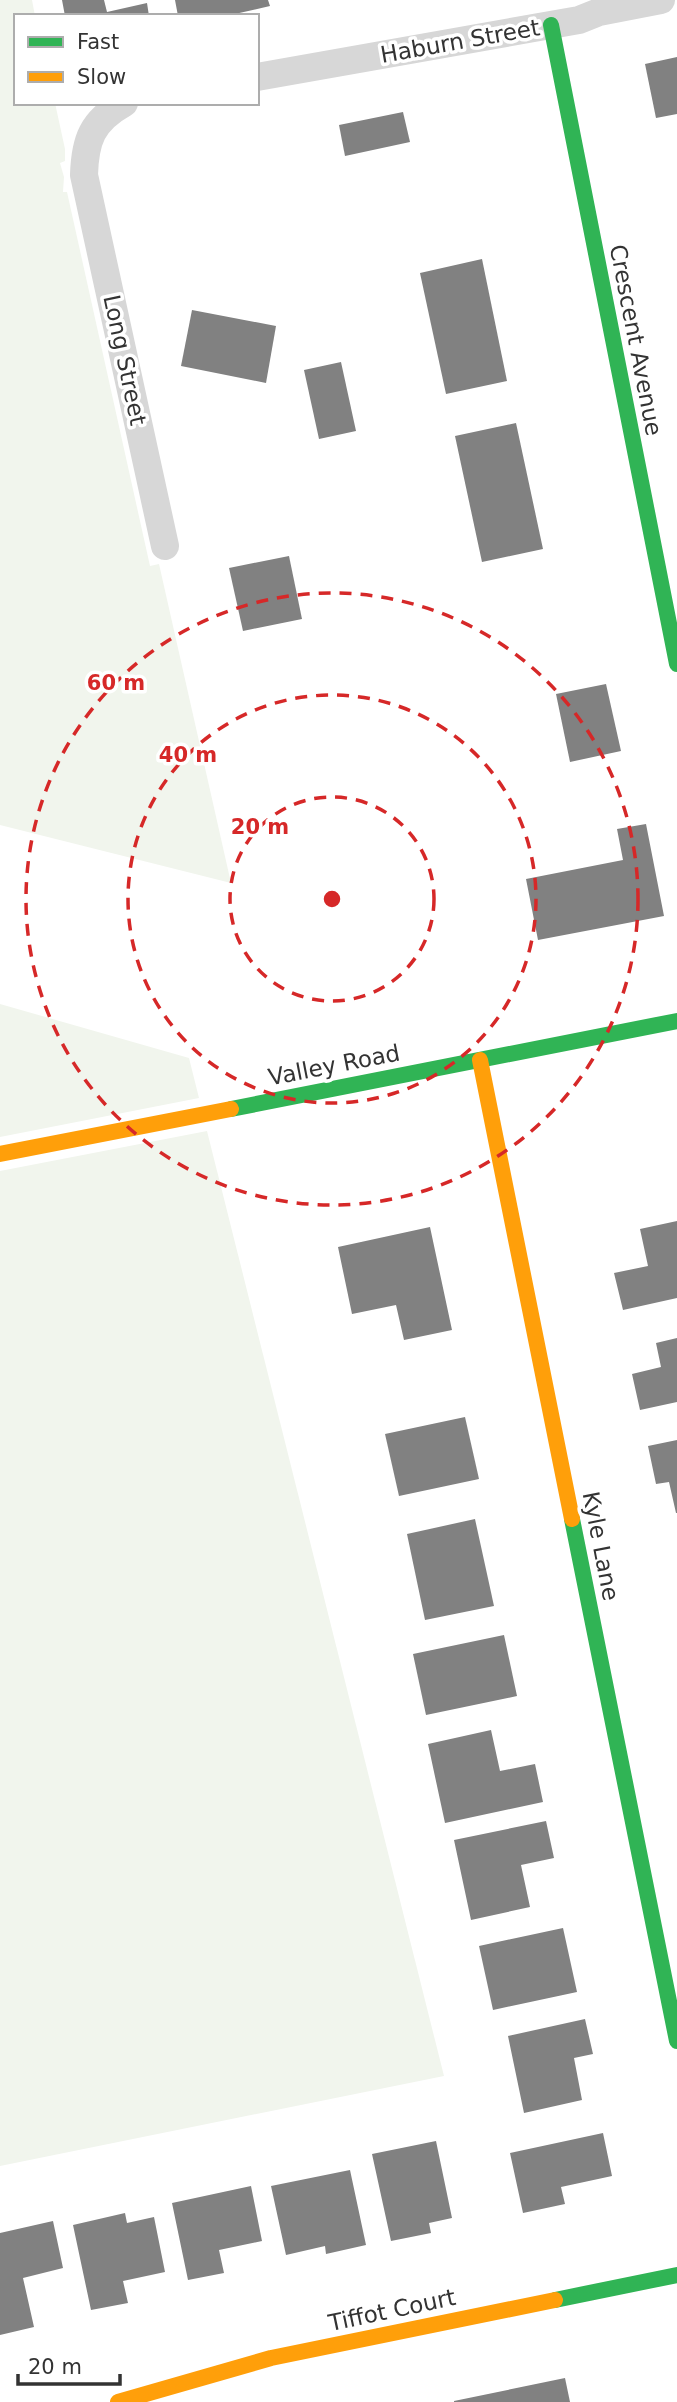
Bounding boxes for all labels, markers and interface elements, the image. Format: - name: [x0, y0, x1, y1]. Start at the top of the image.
- legend: [14, 14, 259, 105]
- street label: Haburn Street: [378, 14, 542, 68]
- text: Fast: [77, 30, 119, 54]
- text: Slow: [77, 65, 126, 89]
- street label: Crescent Avenue: [605, 242, 667, 438]
- street label: Long Street: [98, 292, 152, 428]
- text: 60 m: [87, 671, 145, 695]
- text: 40 m: [159, 743, 217, 767]
- text: 20 m: [231, 815, 289, 839]
- centre of rings: [320, 887, 344, 911]
- street label: Valley Road: [266, 1039, 402, 1091]
- street label: Kyle Lane: [578, 1489, 624, 1603]
- street label: Tiffot Court: [325, 2284, 458, 2336]
- scale bar: [18, 2342, 119, 2386]
- text: 20 m: [28, 2355, 82, 2379]

